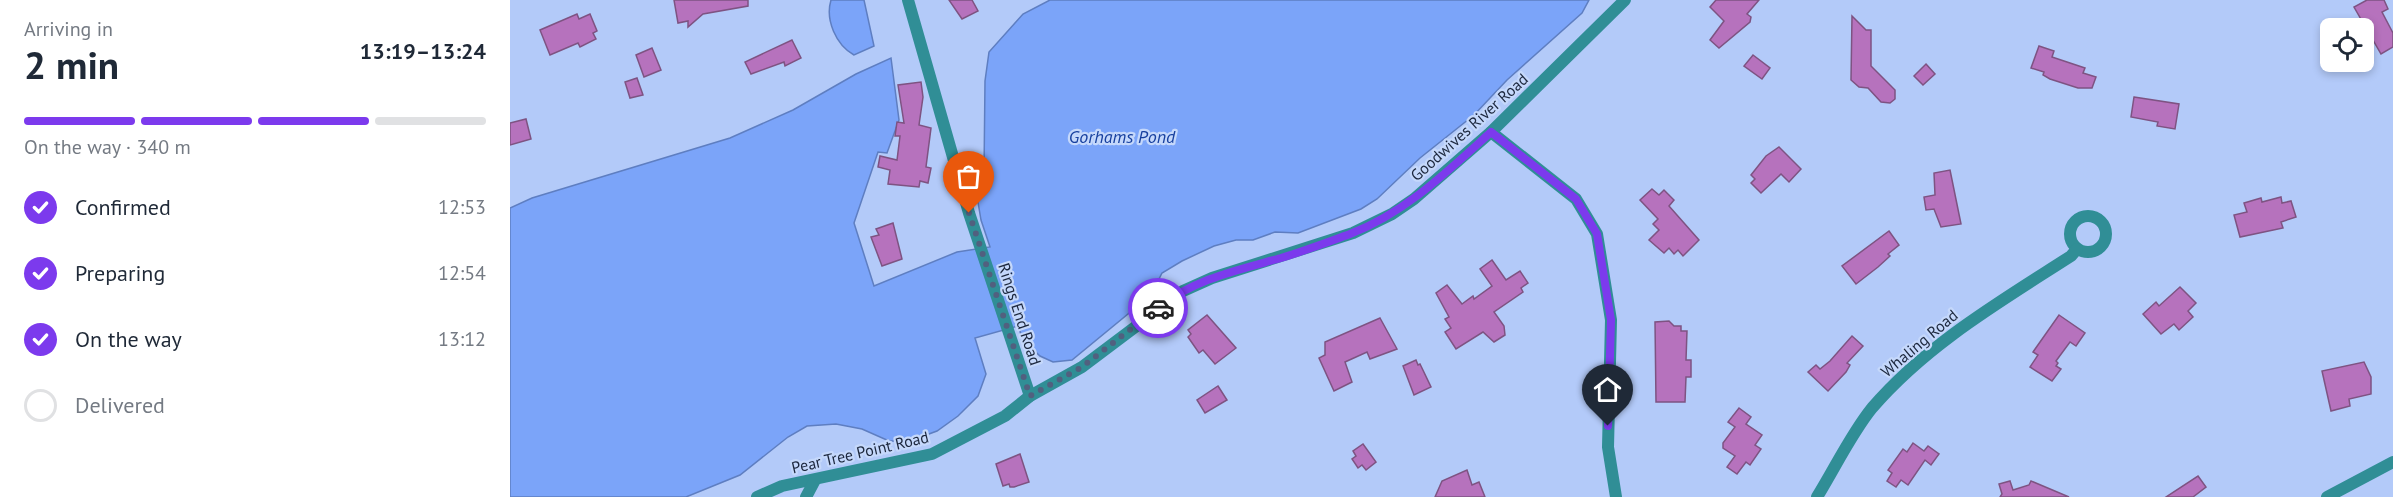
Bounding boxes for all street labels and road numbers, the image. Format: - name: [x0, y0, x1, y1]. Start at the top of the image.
- street label: Goodwives River Road: [1406, 69, 1532, 185]
- street label: Rings End Road: [994, 260, 1046, 368]
- street label: Whaling Road: [1876, 305, 1962, 381]
- street label: Pear Tree Point Road: [789, 426, 931, 478]

